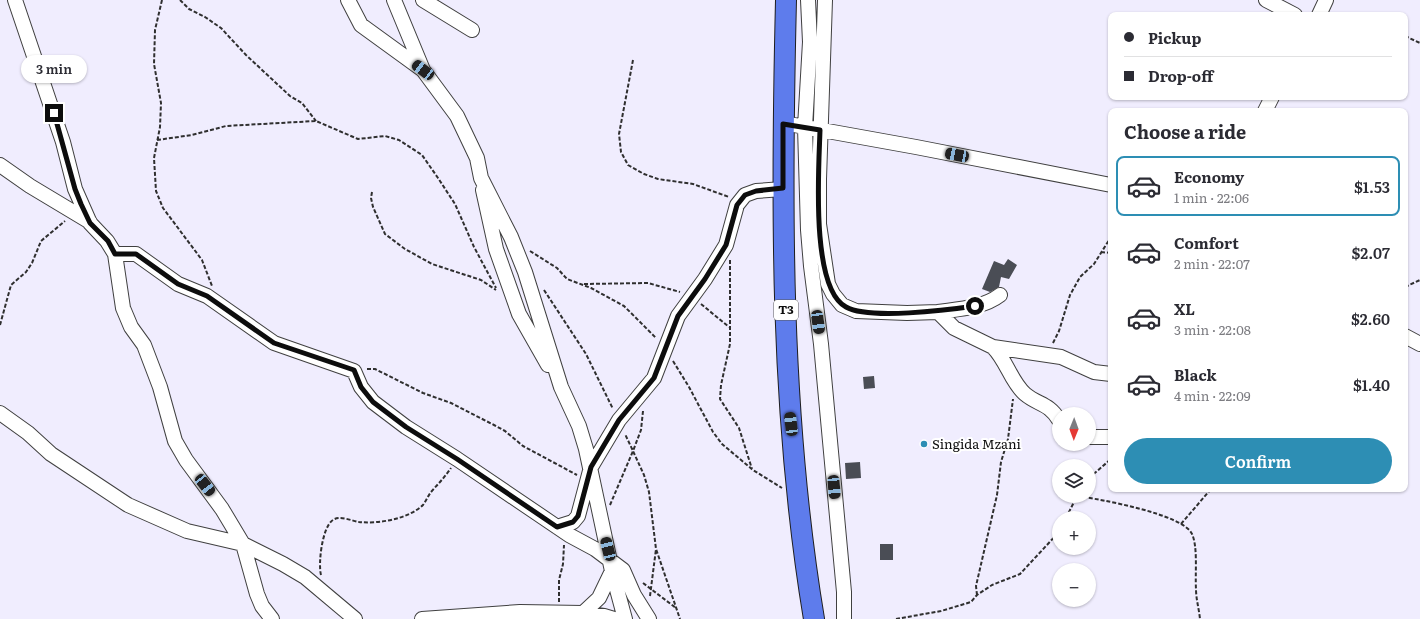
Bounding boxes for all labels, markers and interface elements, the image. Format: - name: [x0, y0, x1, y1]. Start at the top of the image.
- text: Pickup: [1148, 26, 1201, 49]
- callout: 3 min: [21, 55, 87, 83]
- car: [410, 58, 436, 82]
- text: 3 min: [36, 59, 72, 78]
- text: Drop-off: [1148, 64, 1213, 87]
- route end: [45, 104, 63, 122]
- text: Choose a ride: [1124, 118, 1246, 145]
- car: [944, 147, 970, 163]
- text: Economy: [1174, 165, 1244, 188]
- icon: car: [1126, 168, 1162, 204]
- text: $1.53: [1354, 175, 1390, 198]
- text: 1 min · 22:06: [1174, 188, 1249, 207]
- text: Comfort: [1174, 231, 1239, 254]
- icon: car: [1126, 234, 1162, 270]
- text: $2.07: [1352, 241, 1390, 264]
- text: 2 min · 22:07: [1174, 254, 1250, 273]
- route start: [966, 297, 984, 315]
- text: XL: [1174, 297, 1195, 320]
- road number: T3: [774, 300, 798, 320]
- icon: car: [1126, 300, 1162, 336]
- text: $2.60: [1351, 307, 1390, 330]
- car: [810, 309, 826, 335]
- text: 3 min · 22:08: [1174, 320, 1251, 339]
- text: Black: [1174, 363, 1217, 386]
- icon: car: [1126, 366, 1162, 402]
- text: $1.40: [1353, 373, 1390, 396]
- text: 4 min · 22:09: [1174, 386, 1251, 405]
- north arrow: [1052, 407, 1096, 451]
- map controls: [1052, 407, 1096, 607]
- car: [784, 411, 798, 437]
- place label: Singida Mzani: [932, 434, 1022, 453]
- button: Confirm: [1124, 438, 1392, 484]
- marker: Singida Mzani: [919, 439, 929, 449]
- button: layers: [1052, 459, 1096, 503]
- car: [193, 472, 217, 498]
- car: [827, 475, 841, 499]
- button: +: [1052, 511, 1096, 555]
- car: [599, 536, 617, 562]
- button: −: [1052, 563, 1096, 607]

